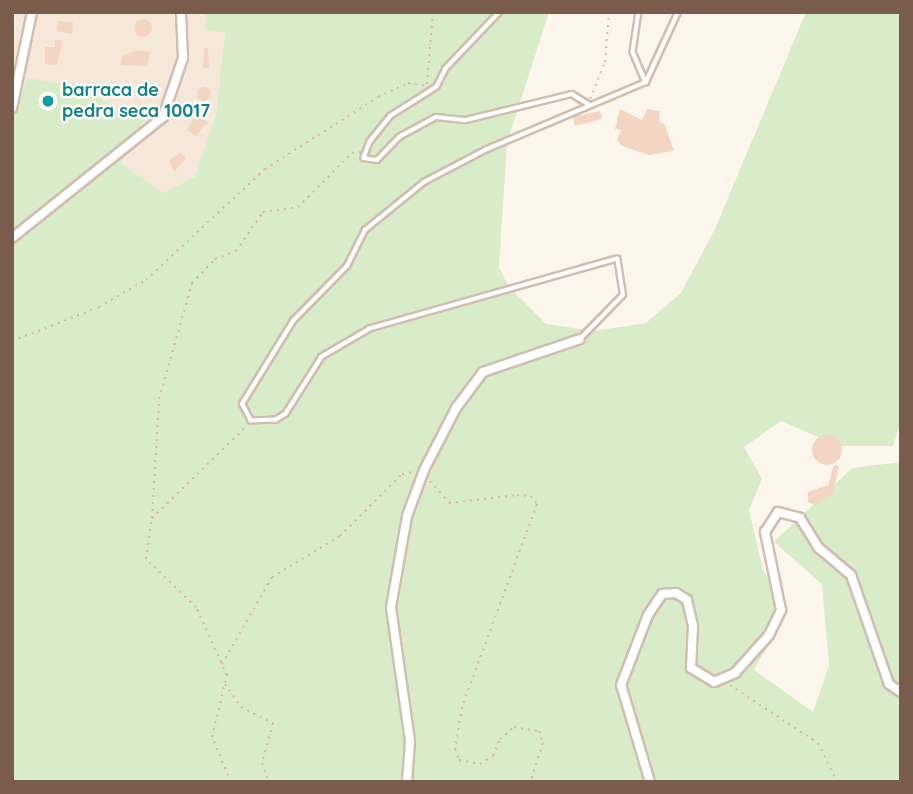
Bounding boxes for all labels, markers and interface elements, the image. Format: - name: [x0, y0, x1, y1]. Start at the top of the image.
- place label: barraca de pedra seca 10017: [62, 80, 210, 122]
- marker: barraca de pedra seca 10017: [40, 93, 56, 109]

